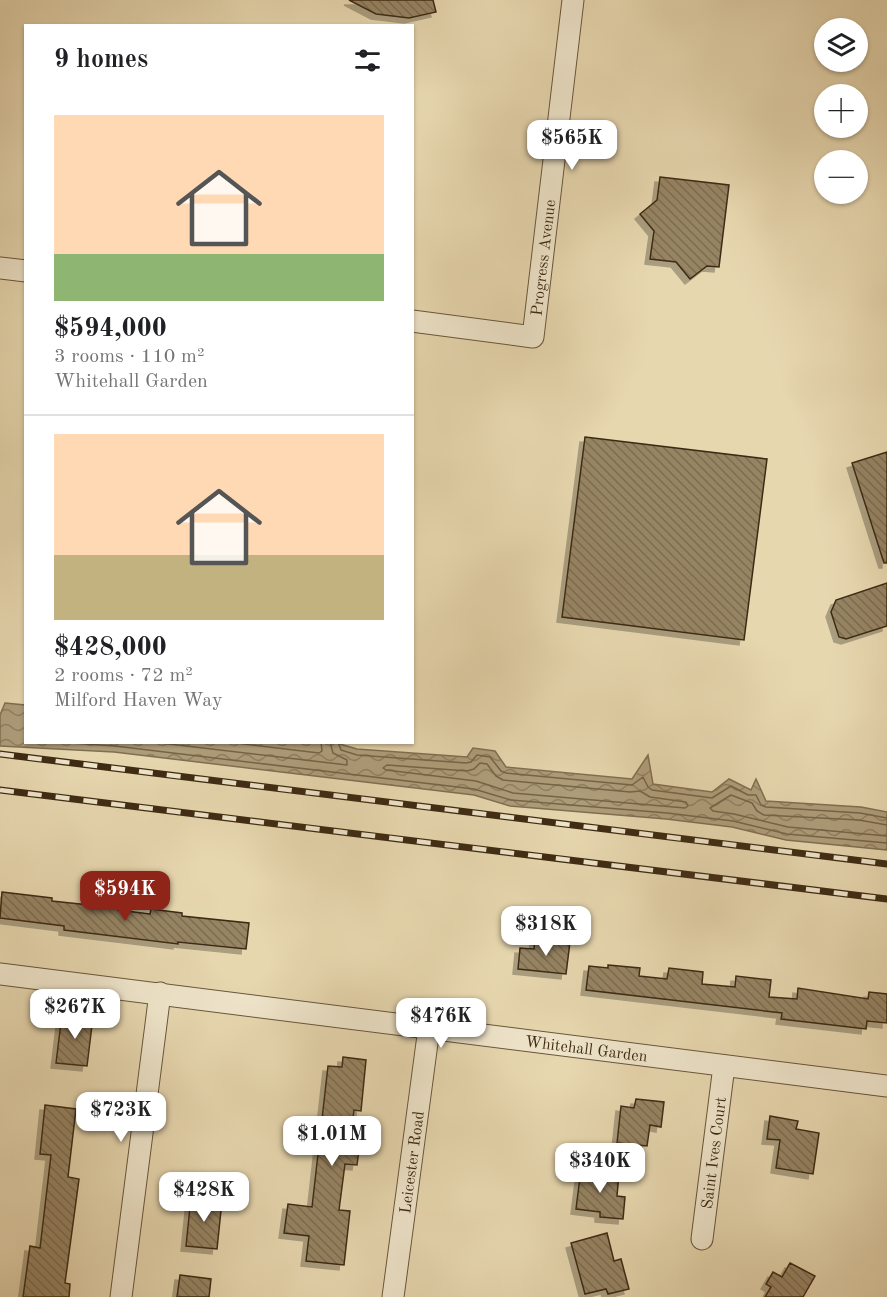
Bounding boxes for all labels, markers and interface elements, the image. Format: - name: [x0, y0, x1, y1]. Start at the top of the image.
- map controls: [814, 18, 868, 204]
- button: layers: [814, 18, 868, 72]
- icon: filters: [351, 44, 384, 77]
- text: 9 homes: [54, 47, 148, 73]
- button: +: [814, 84, 868, 138]
- pin: $565K: [530, 120, 614, 171]
- text: $565K: [541, 129, 603, 149]
- button: −: [814, 150, 868, 204]
- icon: home: [165, 154, 273, 262]
- street label: Progress Avenue: [530, 199, 559, 317]
- text: $594,000: [54, 316, 167, 342]
- text: 3 rooms · 110 m²: [54, 347, 204, 367]
- text: Whitehall Garden: [54, 372, 208, 392]
- icon: home: [165, 473, 273, 581]
- text: $428,000: [54, 635, 167, 661]
- text: 2 rooms · 72 m²: [54, 666, 193, 686]
- text: Milford Haven Way: [54, 691, 222, 711]
- pin: $594K: [83, 871, 167, 922]
- text: $594K: [94, 880, 156, 900]
- pin: $318K: [504, 906, 588, 957]
- text: $318K: [515, 915, 577, 935]
- pin: $267K: [33, 989, 117, 1040]
- text: $267K: [44, 998, 106, 1018]
- pin: $476K: [399, 998, 483, 1049]
- text: $476K: [410, 1007, 472, 1027]
- street label: Whitehall Garden: [524, 1034, 649, 1066]
- pin: $723K: [79, 1092, 163, 1143]
- street label: Saint Ives Court: [700, 1095, 730, 1210]
- text: $723K: [90, 1101, 152, 1121]
- street label: Leicester Road: [398, 1110, 428, 1215]
- pin: $1.01M: [283, 1116, 381, 1167]
- text: $1.01M: [297, 1125, 367, 1145]
- pin: $340K: [558, 1143, 642, 1194]
- text: $340K: [569, 1152, 631, 1172]
- pin: $428K: [162, 1172, 246, 1223]
- text: $428K: [173, 1181, 235, 1201]

